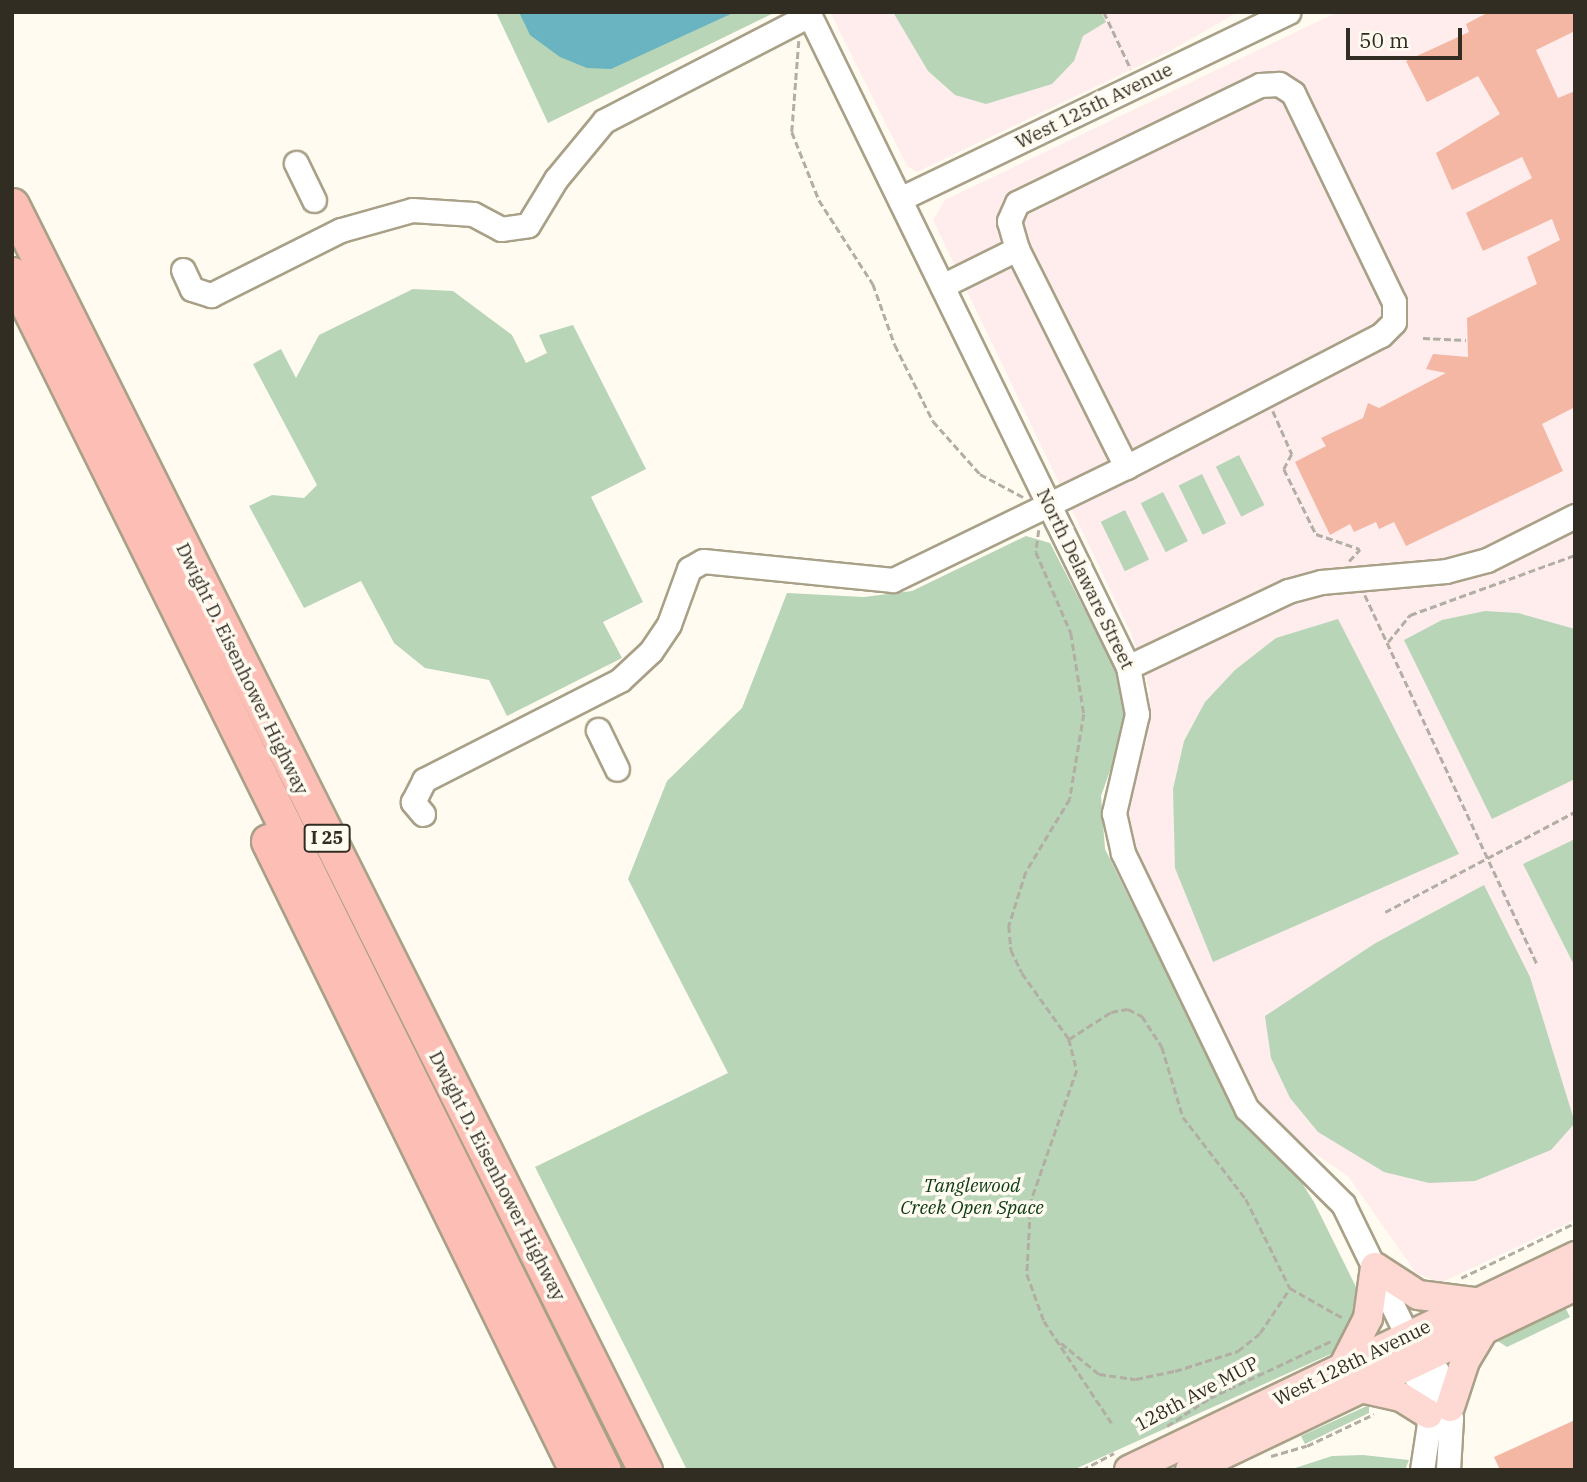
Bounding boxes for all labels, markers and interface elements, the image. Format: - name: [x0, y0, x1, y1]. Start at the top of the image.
- scale bar: [1349, 14, 1464, 58]
- text: 50 m: [1359, 26, 1409, 54]
- street label: West 125th Avenue: [1012, 58, 1176, 154]
- street label: North Delaware Street: [1031, 485, 1139, 673]
- street label: Dwight D. Eisenhower Highway: [171, 539, 313, 799]
- road number: I 25: [302, 824, 352, 852]
- street label: Dwight D. Eisenhower Highway: [424, 1047, 570, 1305]
- park label: Tanglewood Creek Open Space: [900, 1175, 1044, 1219]
- street label: West 128th Avenue: [1270, 1315, 1434, 1411]
- street label: 128th Ave MUP: [1131, 1352, 1263, 1436]

